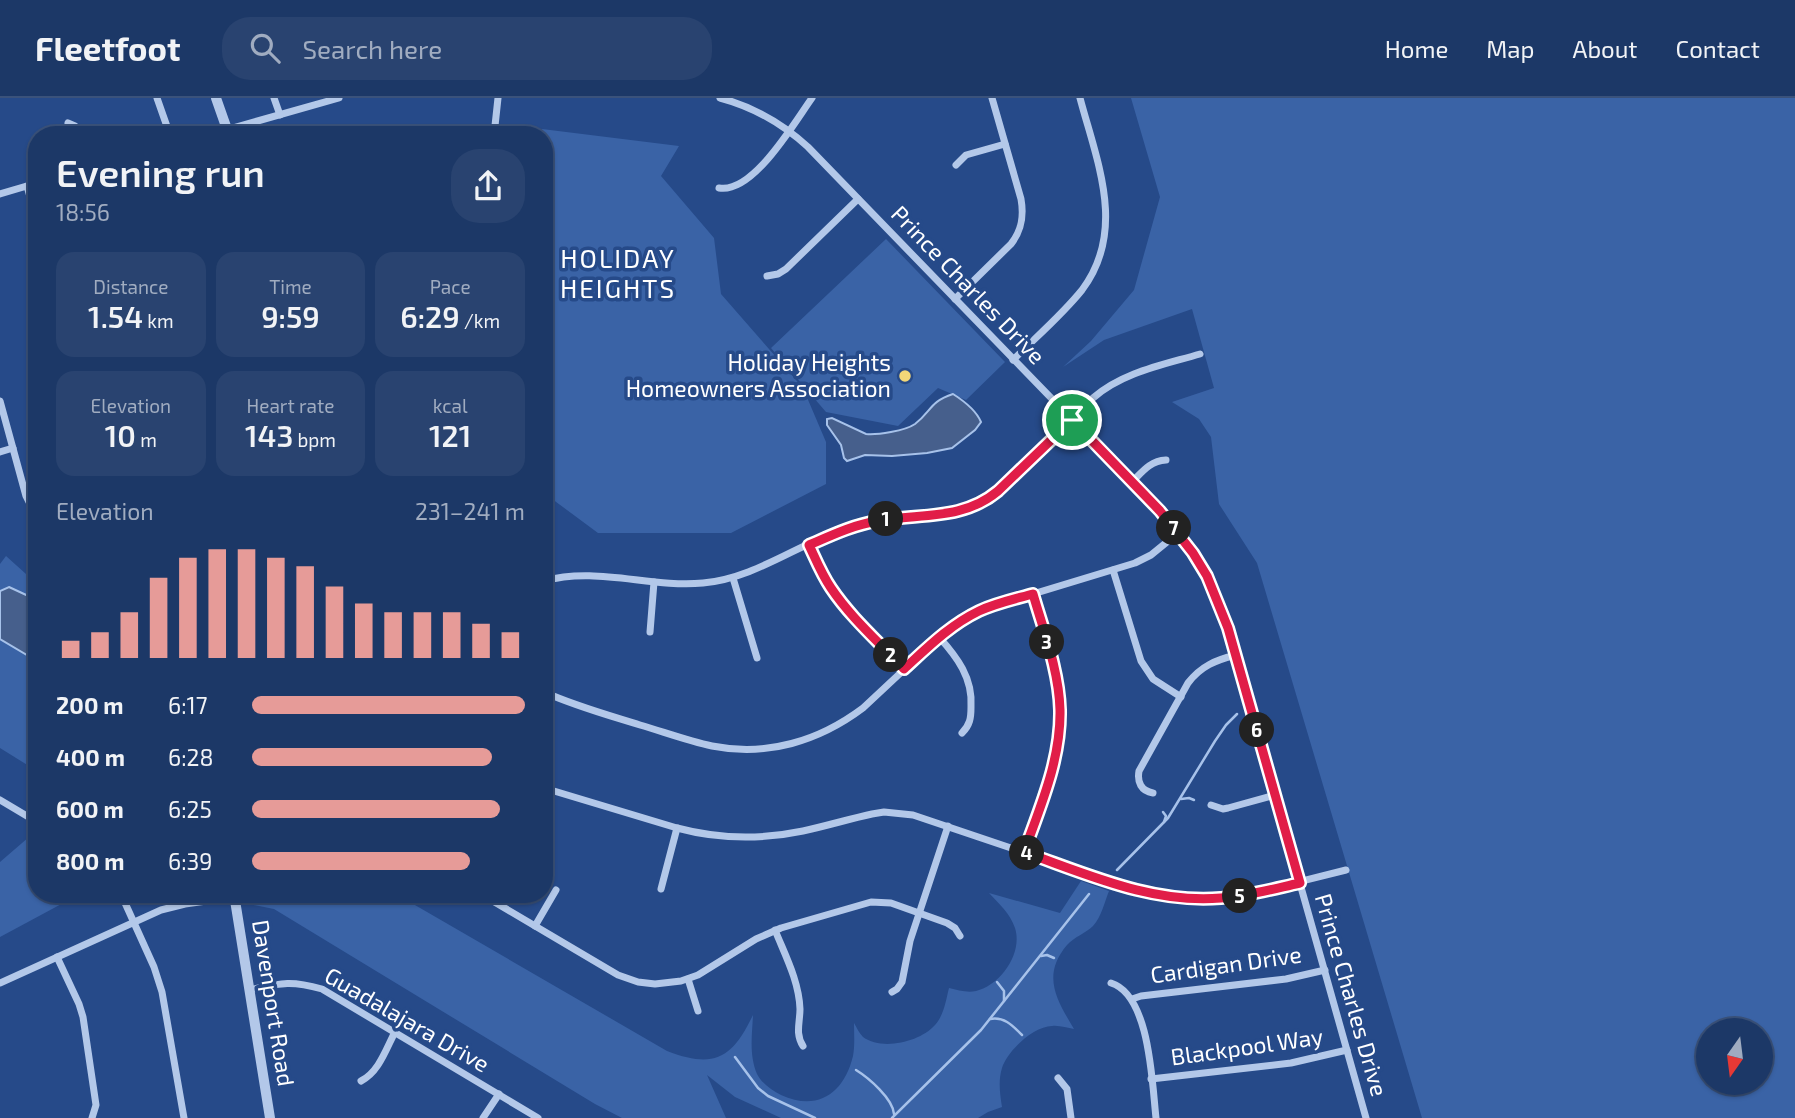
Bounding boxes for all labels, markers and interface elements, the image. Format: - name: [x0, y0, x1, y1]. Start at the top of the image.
- search box: [222, 17, 712, 80]
- text: Fleetfoot: [35, 28, 180, 68]
- icon: search: [246, 29, 284, 67]
- text: Search here: [302, 33, 442, 64]
- text: Home: [1385, 34, 1448, 63]
- text: Map: [1486, 34, 1534, 63]
- text: About: [1572, 34, 1638, 63]
- text: Contact: [1676, 34, 1760, 63]
- text: Evening run: [56, 149, 265, 195]
- button: share: [451, 149, 525, 223]
- text: 18:56: [56, 198, 110, 226]
- street label: Prince Charles Drive: [886, 199, 1051, 369]
- district label: HOLIDAY HEIGHTS: [560, 242, 676, 303]
- text: Distance: [93, 275, 168, 298]
- text: Time: [269, 275, 312, 298]
- text: Pace: [430, 275, 471, 298]
- text: 1.54: [88, 298, 143, 334]
- text: 9:59: [261, 298, 320, 334]
- text: 6:29: [400, 298, 460, 334]
- text: km: [143, 309, 174, 332]
- text: /km: [460, 309, 500, 332]
- place label: Holiday Heights Homeowners Association: [626, 348, 891, 402]
- marker: Holiday Heights Homeowners Association: [897, 368, 913, 384]
- pin: [1042, 390, 1102, 450]
- text: Elevation: [91, 394, 171, 417]
- text: Heart rate: [247, 394, 334, 417]
- text: kcal: [433, 394, 468, 417]
- icon: arrive: [1053, 401, 1091, 439]
- text: 10: [105, 417, 136, 453]
- text: 143: [245, 417, 293, 453]
- text: 121: [429, 417, 471, 453]
- text: m: [136, 428, 157, 451]
- text: bpm: [293, 428, 336, 451]
- text: Elevation: [56, 497, 154, 525]
- text: 231–241 m: [415, 497, 525, 525]
- pin: 1: [868, 502, 903, 536]
- text: 1: [881, 507, 890, 530]
- pin: 7: [1156, 510, 1192, 546]
- text: 7: [1168, 516, 1179, 539]
- pin: 3: [1030, 624, 1064, 660]
- text: 3: [1041, 630, 1052, 653]
- pin: 2: [874, 638, 908, 672]
- text: 2: [885, 643, 896, 666]
- text: 200 m: [56, 691, 124, 719]
- text: 6:17: [168, 691, 208, 719]
- pin: 6: [1240, 712, 1274, 748]
- text: 6: [1251, 718, 1262, 741]
- text: 400 m: [56, 743, 125, 771]
- text: 6:28: [168, 743, 213, 771]
- text: 600 m: [56, 795, 124, 823]
- text: 6:25: [168, 795, 212, 823]
- pin: 4: [1010, 836, 1044, 870]
- text: 4: [1020, 841, 1033, 864]
- text: 800 m: [56, 847, 125, 875]
- text: 6:39: [168, 847, 213, 875]
- pin: 5: [1222, 878, 1258, 914]
- text: 5: [1234, 884, 1245, 907]
- street label: Prince Charles Drive: [1310, 890, 1394, 1099]
- street label: Davenport Road: [247, 918, 301, 1088]
- street label: Cardigan Drive: [1149, 940, 1303, 988]
- street label: Guadalajara Drive: [320, 961, 495, 1078]
- north arrow: [1696, 1018, 1773, 1096]
- map controls: [1696, 1018, 1773, 1095]
- street label: Blackpool Way: [1169, 1021, 1325, 1071]

